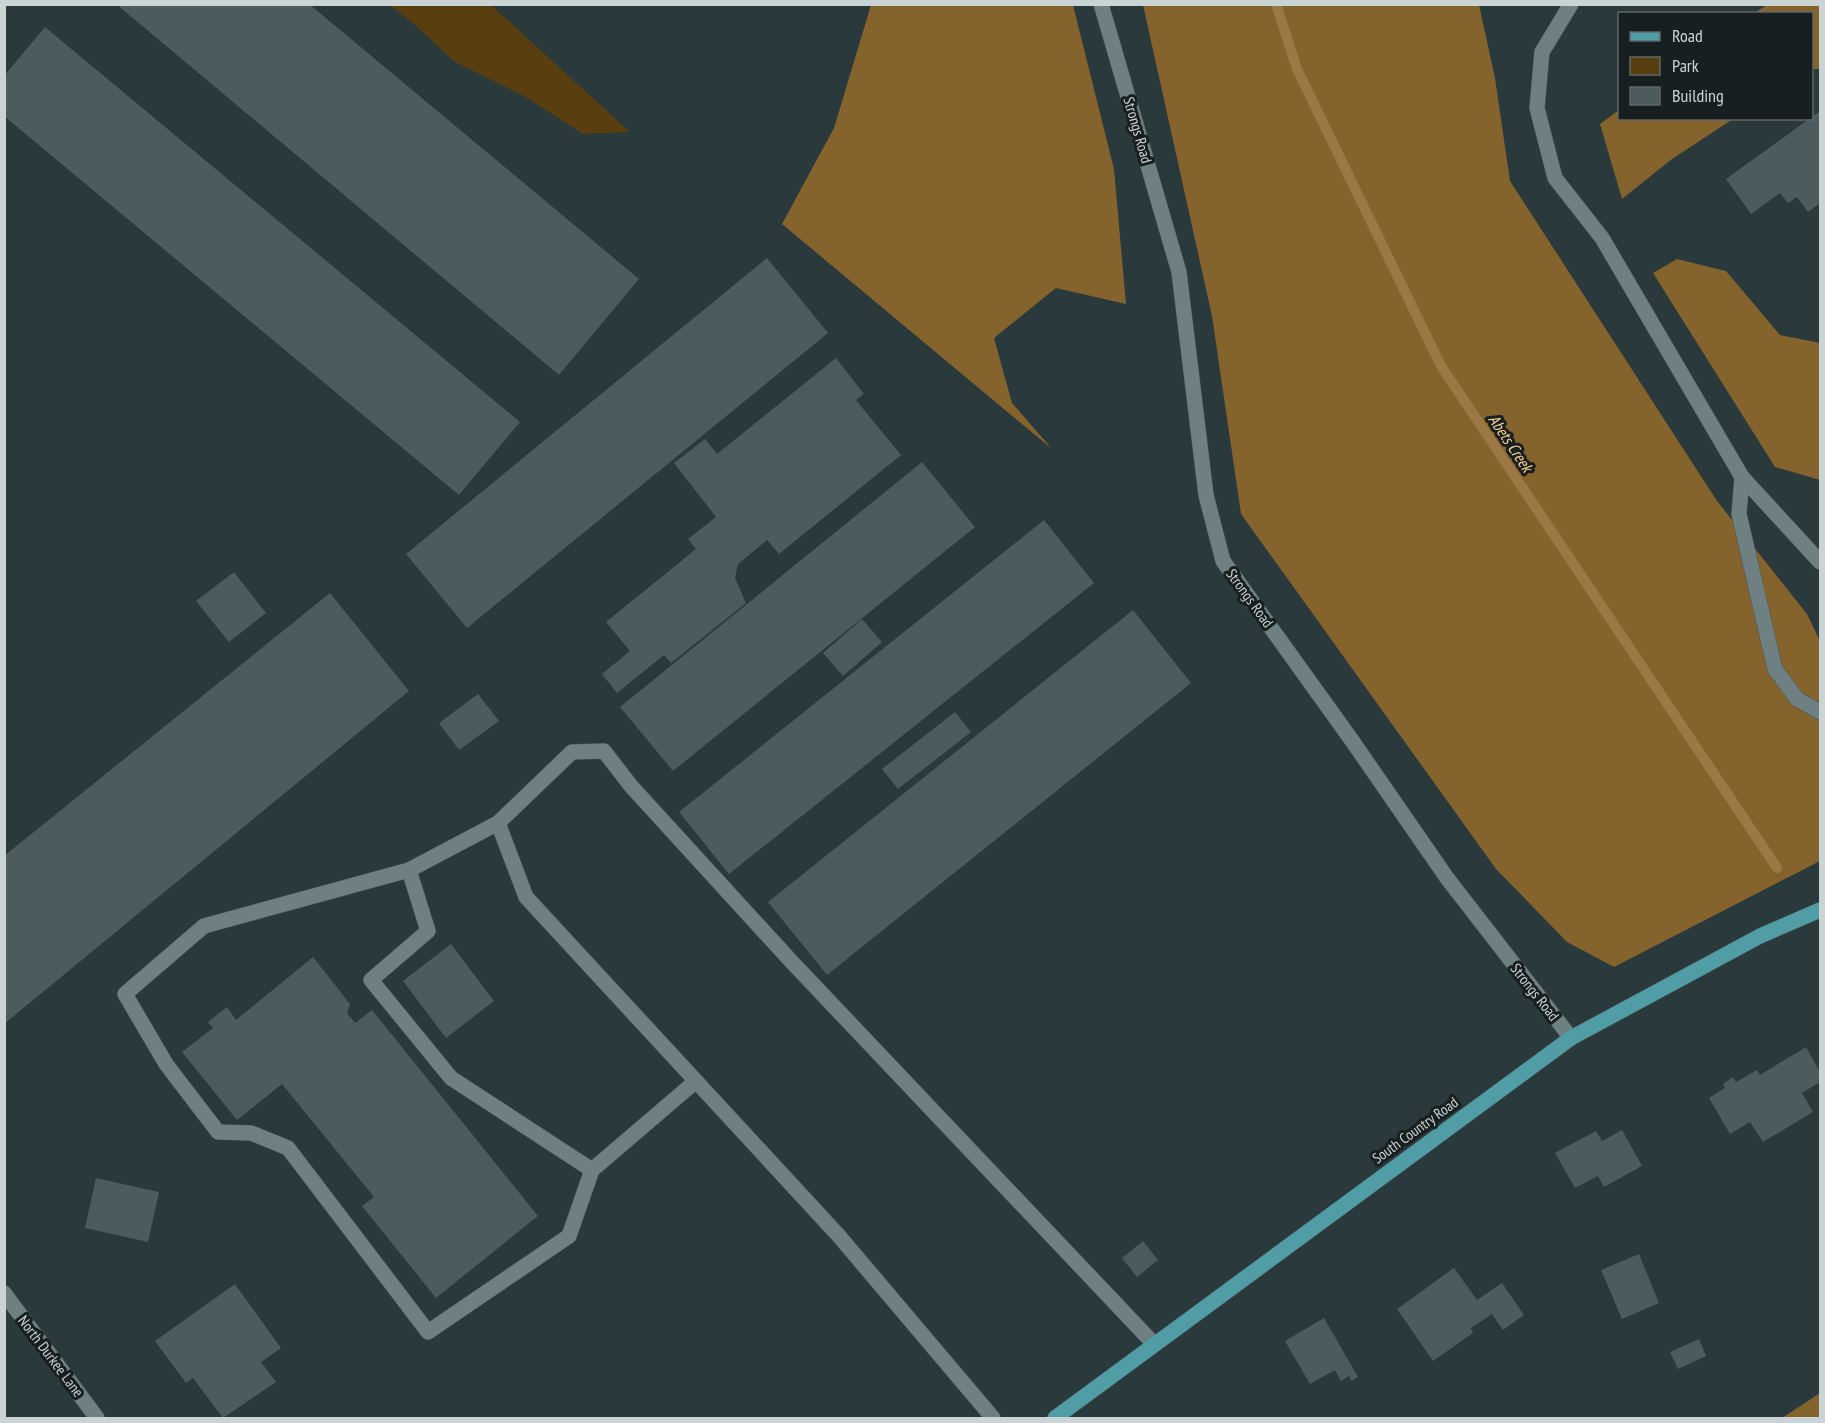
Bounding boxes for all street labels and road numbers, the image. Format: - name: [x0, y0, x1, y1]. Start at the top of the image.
- street label: Strongs Road: [1119, 95, 1157, 165]
- street label: Strongs Road: [1222, 565, 1278, 631]
- street label: Strongs Road: [1507, 959, 1563, 1025]
- street label: South Country Road: [1368, 1092, 1462, 1168]
- street label: North Durkee Lane: [14, 1311, 88, 1401]

